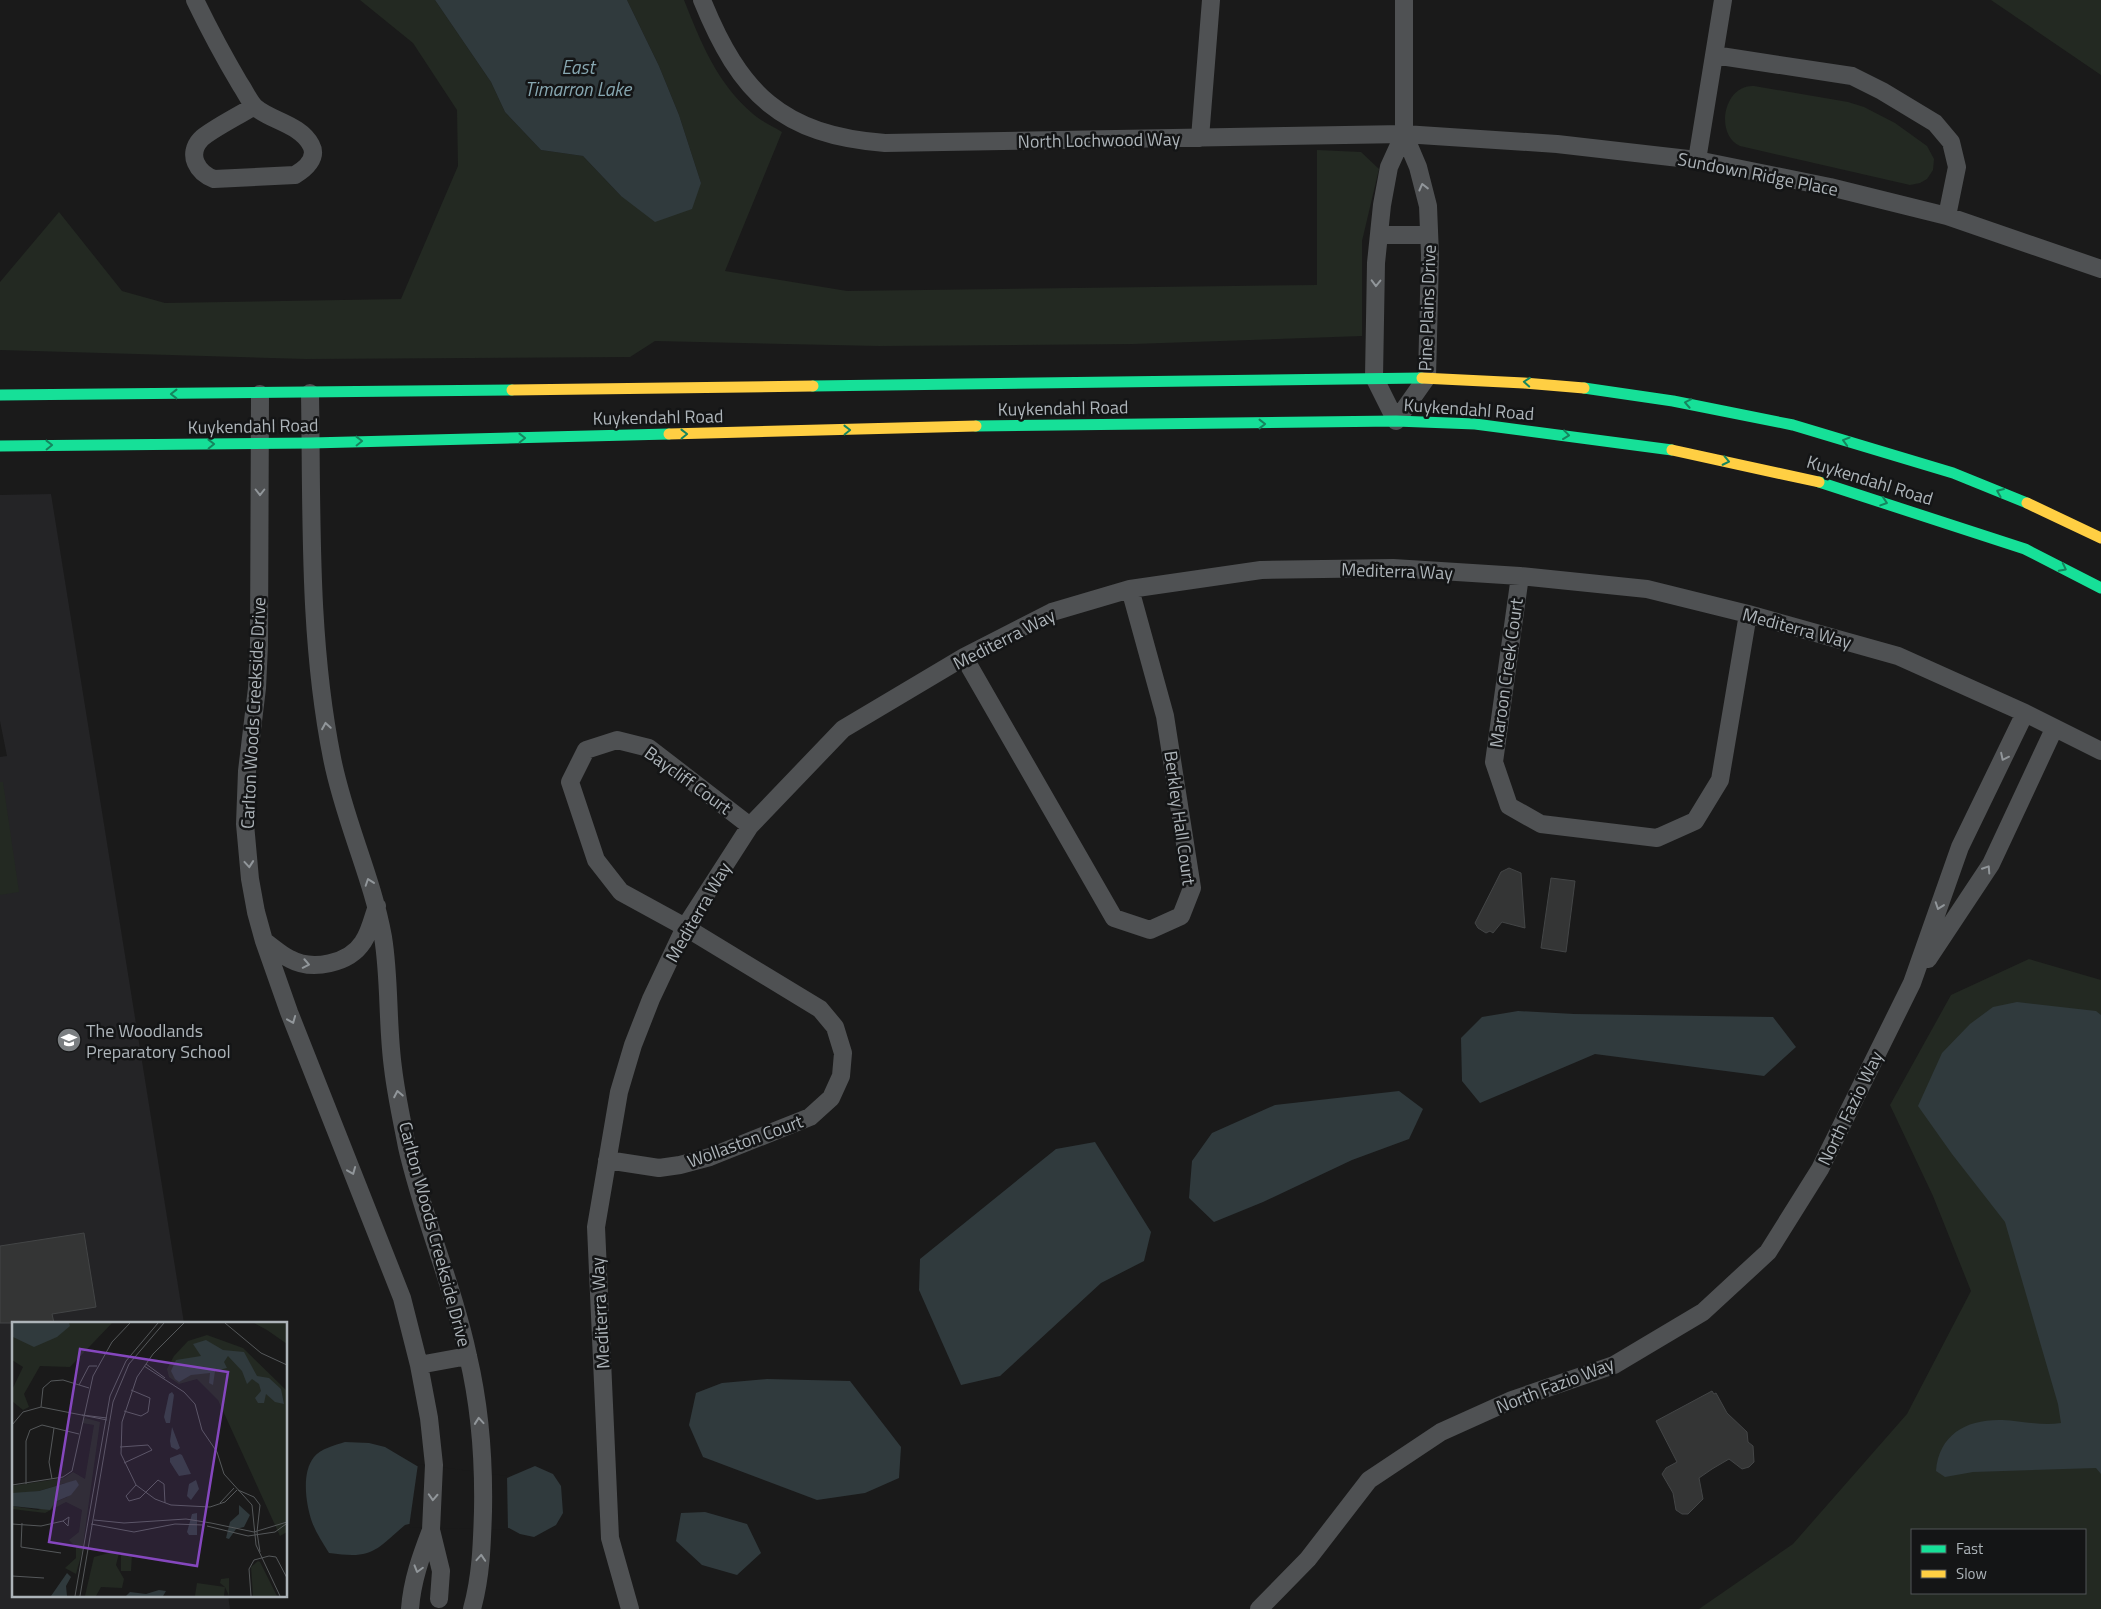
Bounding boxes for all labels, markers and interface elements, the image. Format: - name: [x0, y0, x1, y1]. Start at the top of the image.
- water label: East Timarron Lake: [525, 52, 632, 103]
- street label: North Lochwood Way: [1017, 125, 1181, 155]
- street label: Sundown Ridge Place: [1676, 145, 1840, 203]
- one-way arrow: [1418, 182, 1429, 191]
- street label: Pine Plains Drive: [1411, 244, 1443, 372]
- one-way arrow: [1370, 280, 1381, 288]
- one-way arrow: [1523, 377, 1531, 388]
- one-way arrow: [170, 389, 178, 399]
- street label: Kuykendahl Road: [1403, 391, 1535, 427]
- street label: Kuykendahl Road: [997, 393, 1129, 423]
- one-way arrow: [1684, 399, 1693, 409]
- street label: Kuykendahl Road: [592, 402, 724, 432]
- street label: Kuykendahl Road: [187, 411, 319, 441]
- one-way arrow: [1258, 419, 1266, 429]
- one-way arrow: [843, 424, 851, 435]
- one-way arrow: [681, 428, 689, 439]
- one-way arrow: [1562, 429, 1570, 440]
- one-way arrow: [518, 432, 526, 443]
- one-way arrow: [356, 436, 364, 447]
- one-way arrow: [1843, 437, 1851, 447]
- one-way arrow: [208, 439, 215, 449]
- one-way arrow: [45, 440, 53, 450]
- street label: Kuykendahl Road: [1804, 448, 1936, 512]
- one-way arrow: [1722, 455, 1731, 466]
- one-way arrow: [255, 488, 265, 496]
- one-way arrow: [1997, 488, 2005, 498]
- one-way arrow: [1879, 496, 1887, 506]
- street label: Mediterra Way: [1341, 556, 1454, 586]
- one-way arrow: [2058, 562, 2067, 572]
- street label: Carlton Woods Creekside Drive: [233, 596, 273, 830]
- street label: Maroon Creek Court: [1482, 596, 1530, 749]
- street label: Mediterra Way: [948, 601, 1060, 676]
- street label: Mediterra Way: [1740, 601, 1855, 656]
- one-way arrow: [322, 721, 332, 730]
- street label: Baycliff Court: [639, 739, 738, 821]
- street label: Berkley Hall Court: [1157, 749, 1203, 888]
- one-way arrow: [2000, 752, 2010, 761]
- street label: Mediterra Way: [658, 857, 738, 967]
- one-way arrow: [243, 860, 254, 868]
- one-way arrow: [1981, 865, 1990, 875]
- one-way arrow: [365, 878, 375, 887]
- one-way arrow: [1935, 901, 1945, 909]
- one-way arrow: [302, 958, 311, 968]
- one-way arrow: [285, 1015, 296, 1024]
- place label: The Woodlands Preparatory School: [86, 1017, 231, 1065]
- school or university icon: The Woodlands Preparatory School: [56, 1027, 82, 1053]
- street label: North Fazio Way: [1811, 1046, 1890, 1170]
- one-way arrow: [393, 1090, 403, 1099]
- street label: Wollaston Court: [683, 1107, 807, 1174]
- street label: Carlton Woods Creekside Drive: [392, 1118, 478, 1350]
- one-way arrow: [346, 1166, 356, 1174]
- street label: Mediterra Way: [584, 1256, 616, 1369]
- inset map: [12, 1322, 288, 1596]
- street label: North Fazio Way: [1492, 1350, 1618, 1420]
- one-way arrow: [474, 1417, 485, 1425]
- one-way arrow: [427, 1494, 438, 1502]
- legend: [1911, 1529, 2086, 1594]
- text: Fast: [1956, 1537, 1984, 1560]
- one-way arrow: [475, 1553, 486, 1561]
- text: Slow: [1956, 1562, 1987, 1585]
- one-way arrow: [413, 1564, 423, 1572]

